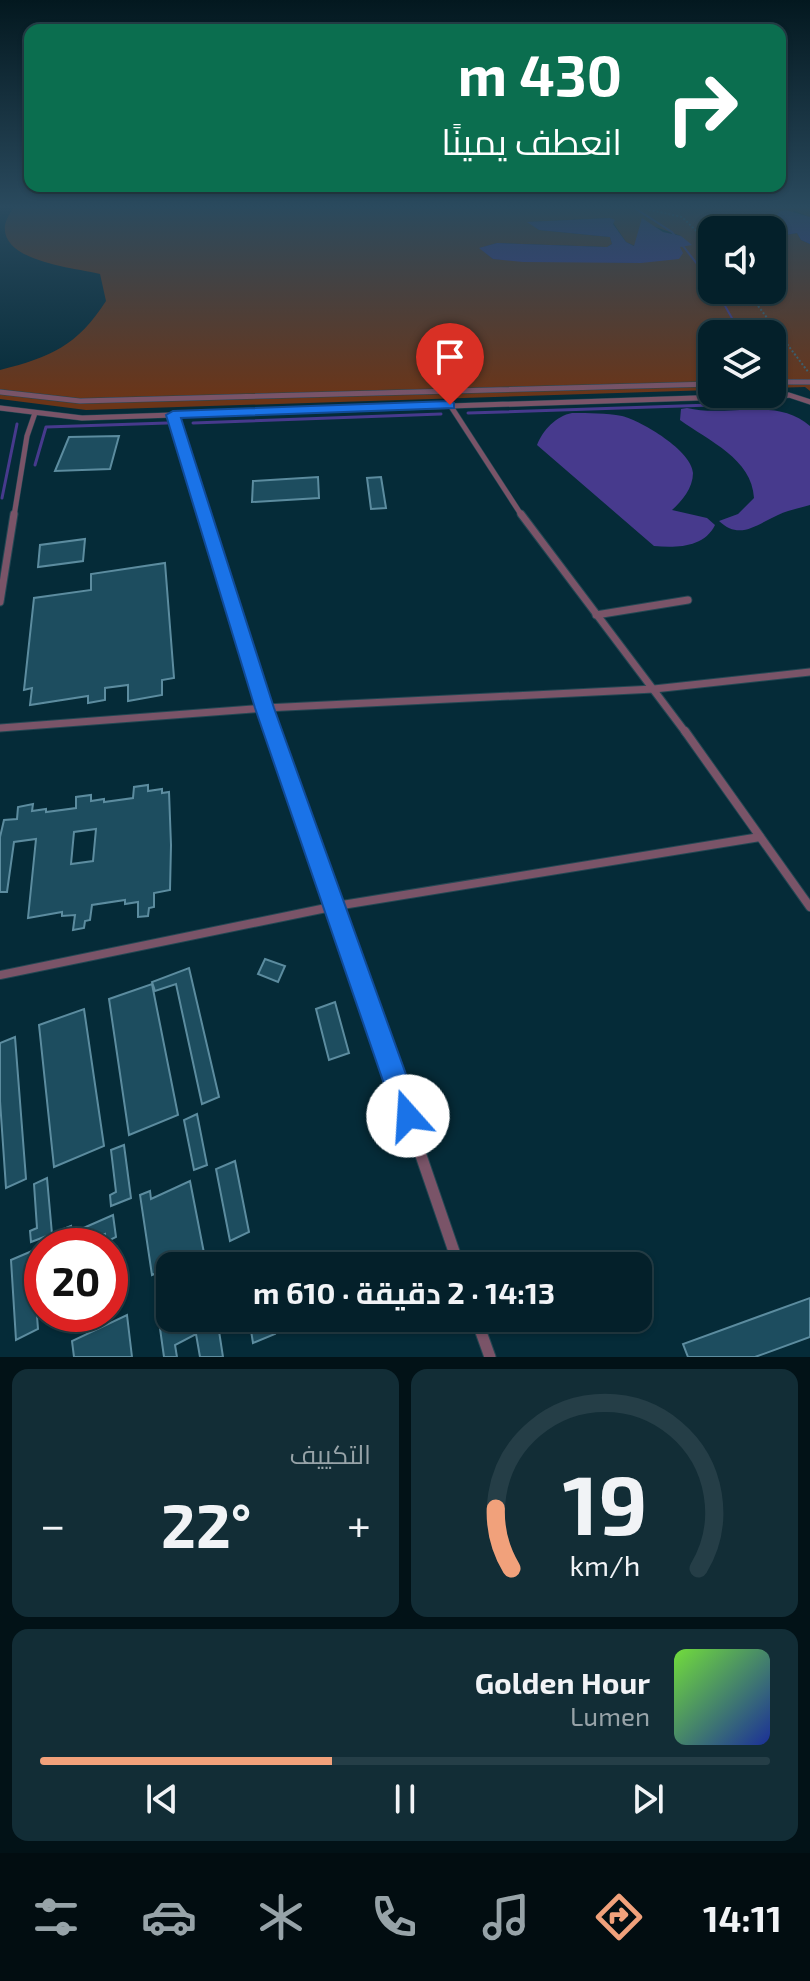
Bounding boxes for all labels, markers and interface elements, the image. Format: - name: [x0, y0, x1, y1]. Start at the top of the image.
- text: 430 m: [458, 40, 622, 107]
- icon: right: [650, 56, 754, 160]
- text: انعطف يمينًا: [441, 119, 622, 162]
- map controls: [698, 216, 786, 408]
- button: sound: [698, 216, 786, 304]
- button: layers: [698, 320, 786, 408]
- pin: [416, 323, 484, 405]
- icon: arrive: [428, 335, 472, 379]
- position arrow: [366, 1074, 450, 1158]
- speed limit sign: 20: [24, 1228, 128, 1332]
- text: 14:13 · 2 دقيقة · 610 m: [253, 1274, 555, 1310]
- text: التكييف: [289, 1438, 371, 1469]
- text: 19: [562, 1452, 647, 1552]
- text: 22°: [161, 1488, 251, 1560]
- text: −: [40, 1497, 66, 1550]
- text: +: [347, 1497, 371, 1550]
- text: km/h: [569, 1547, 640, 1582]
- text: Golden Hour: [475, 1664, 650, 1700]
- text: Lumen: [570, 1700, 650, 1731]
- icon: previous: [140, 1777, 184, 1821]
- icon: pause: [383, 1777, 427, 1821]
- icon: next: [626, 1777, 670, 1821]
- icon: filters: [28, 1889, 84, 1945]
- icon: car: [141, 1889, 197, 1945]
- icon: climate: [253, 1889, 309, 1945]
- icon: phone: [366, 1889, 422, 1945]
- icon: music: [478, 1889, 534, 1945]
- icon: directions: [591, 1889, 647, 1945]
- text: 14:11: [703, 1896, 782, 1939]

